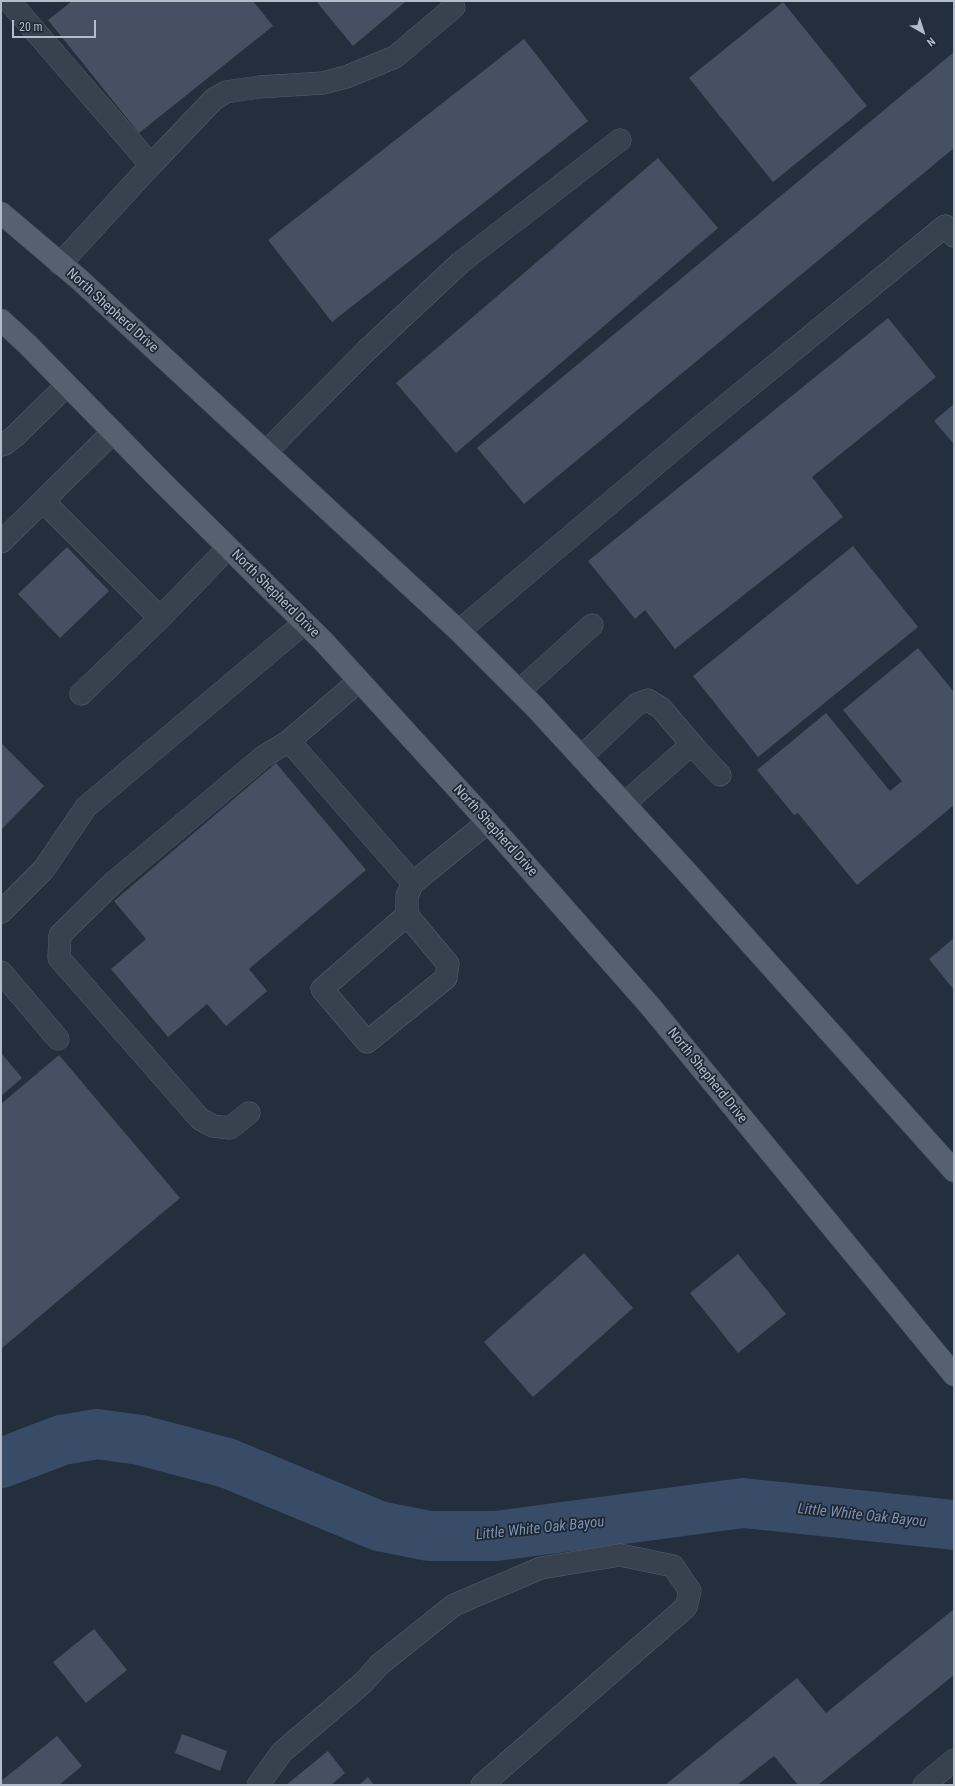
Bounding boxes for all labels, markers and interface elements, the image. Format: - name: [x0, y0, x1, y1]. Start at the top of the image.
- scale bar: [14, 12, 98, 38]
- north arrow: [903, 12, 943, 52]
- text: 20 m: [19, 20, 43, 34]
- text: N: [924, 35, 938, 49]
- street label: North Shepherd Drive: [63, 265, 161, 357]
- street label: North Shepherd Drive: [228, 547, 322, 641]
- street label: North Shepherd Drive: [449, 782, 541, 880]
- street label: North Shepherd Drive: [664, 1025, 750, 1127]
- water label: Little White Oak Bayou: [797, 1500, 927, 1532]
- water label: Little White Oak Bayou: [475, 1513, 605, 1545]

